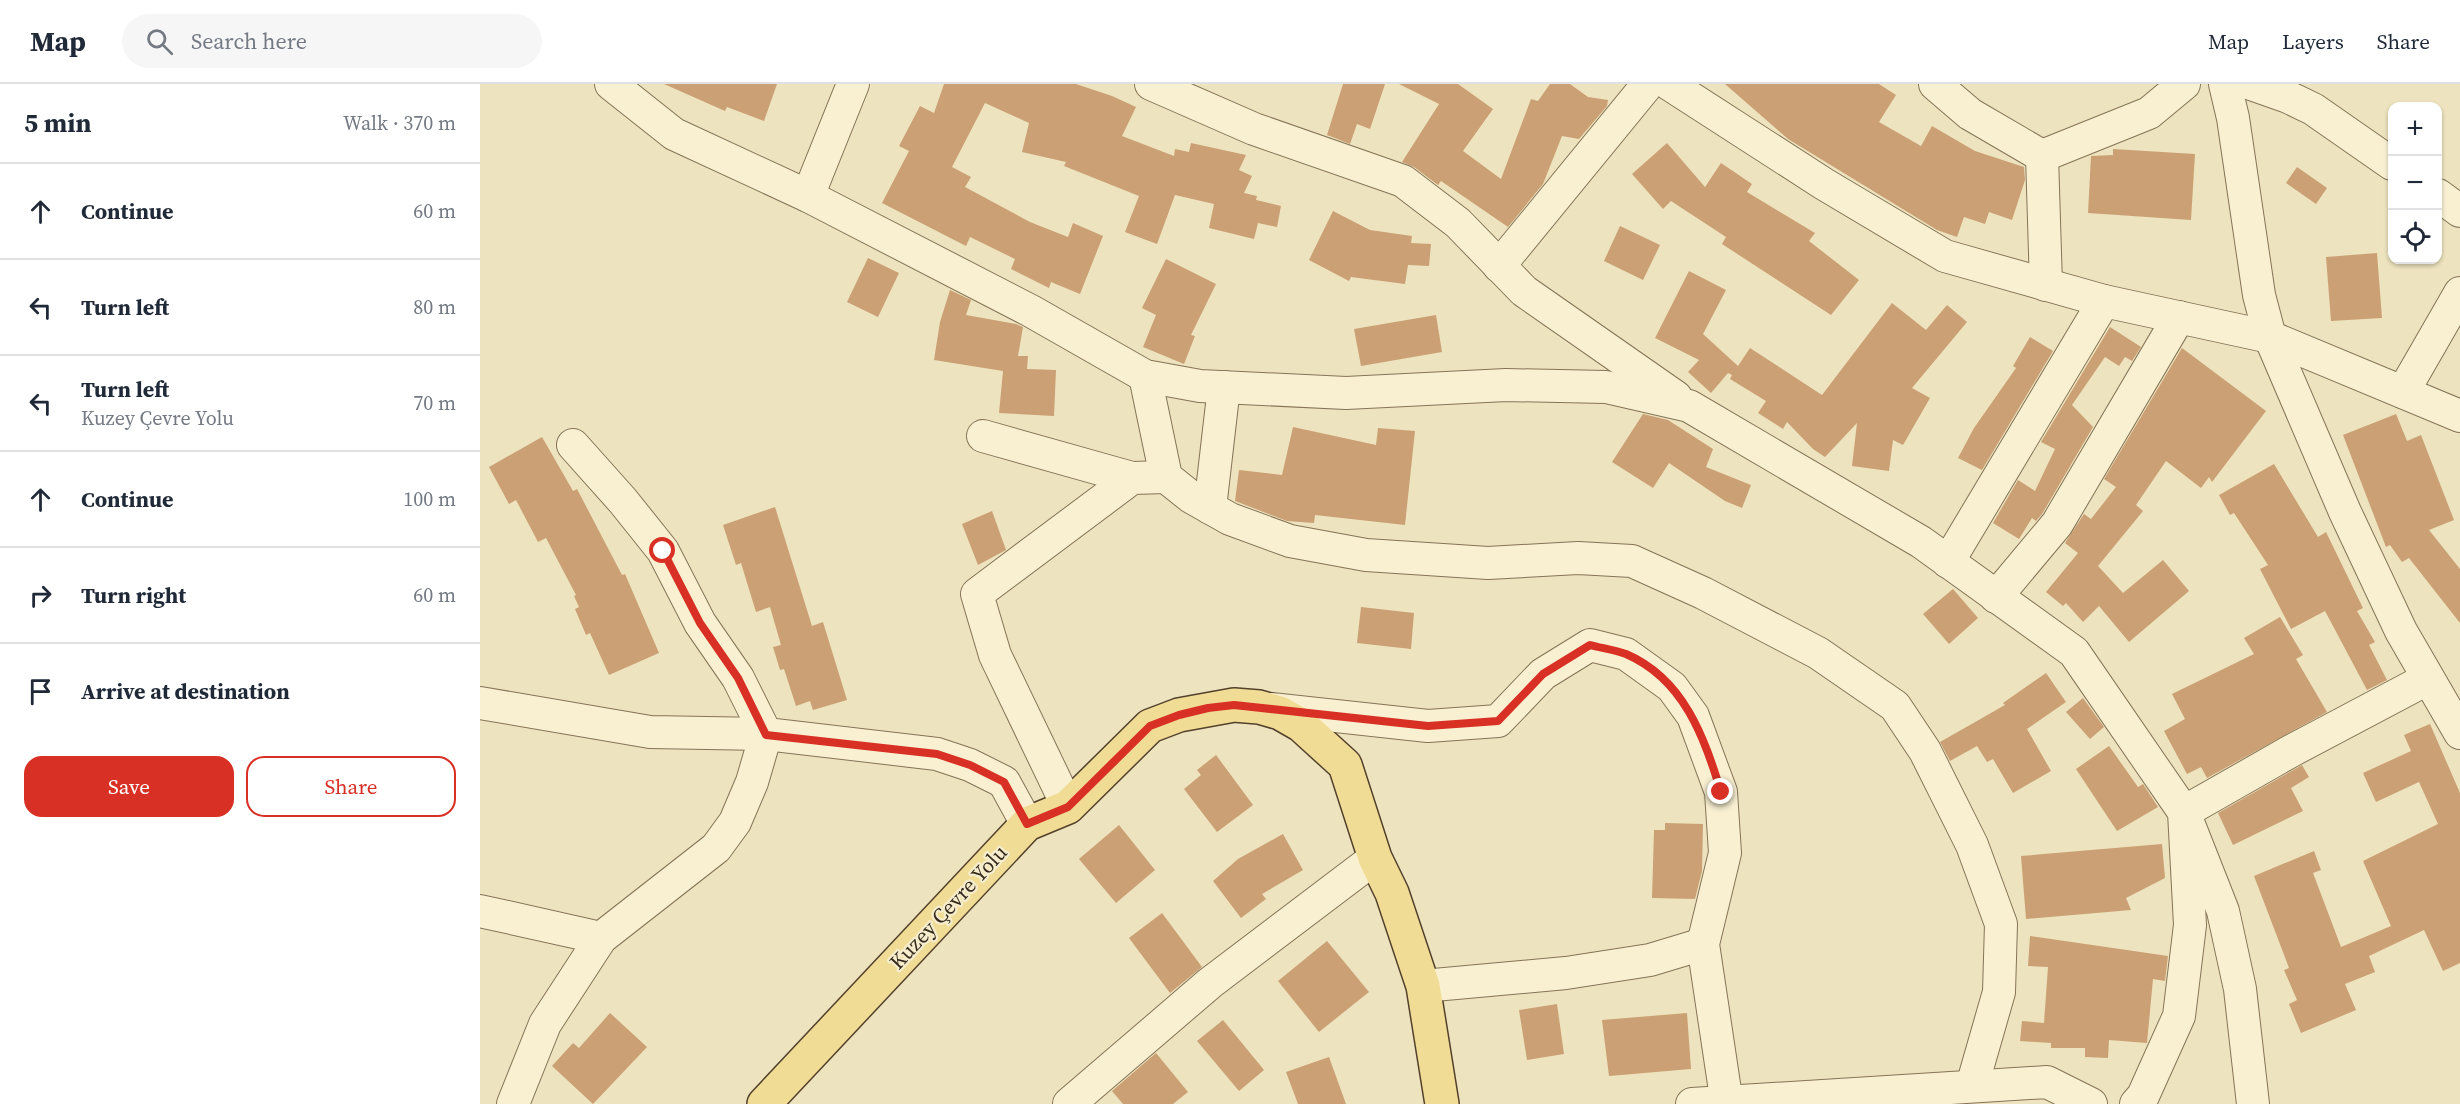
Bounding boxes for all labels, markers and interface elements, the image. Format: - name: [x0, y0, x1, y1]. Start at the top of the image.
- search box: [122, 14, 542, 68]
- text: Map: [30, 22, 86, 60]
- icon: search: [143, 25, 176, 58]
- text: Search here: [191, 26, 307, 56]
- text: Map: [2208, 27, 2249, 56]
- text: Layers: [2282, 27, 2344, 56]
- text: Share: [2377, 27, 2430, 56]
- map controls: [2388, 102, 2442, 264]
- button: +: [2388, 102, 2442, 156]
- text: 5 min: [24, 105, 91, 141]
- text: Walk · 370 m: [343, 109, 456, 137]
- button: −: [2388, 156, 2442, 210]
- icon: ahead: [24, 195, 57, 228]
- text: Continue: [81, 196, 174, 226]
- text: 60 m: [413, 197, 456, 225]
- button: locate: [2388, 210, 2442, 264]
- icon: left: [24, 291, 57, 324]
- text: Turn left: [81, 292, 169, 322]
- text: 80 m: [413, 293, 456, 321]
- text: Turn left: [81, 374, 169, 404]
- icon: left: [24, 387, 57, 420]
- text: 70 m: [413, 389, 456, 417]
- text: Kuzey Çevre Yolu: [81, 404, 234, 432]
- icon: ahead: [24, 483, 57, 516]
- text: Continue: [81, 484, 174, 514]
- text: 100 m: [403, 485, 456, 513]
- route start: [649, 537, 675, 563]
- icon: right: [24, 579, 57, 612]
- text: Turn right: [81, 580, 186, 610]
- text: 60 m: [413, 581, 456, 609]
- icon: arrive: [24, 675, 57, 708]
- text: Arrive at destination: [81, 676, 290, 706]
- button: Save: [24, 756, 234, 817]
- button: Share: [246, 756, 456, 817]
- route end: [1707, 778, 1733, 804]
- street label: Kuzey Çevre Yolu: [883, 838, 1013, 976]

